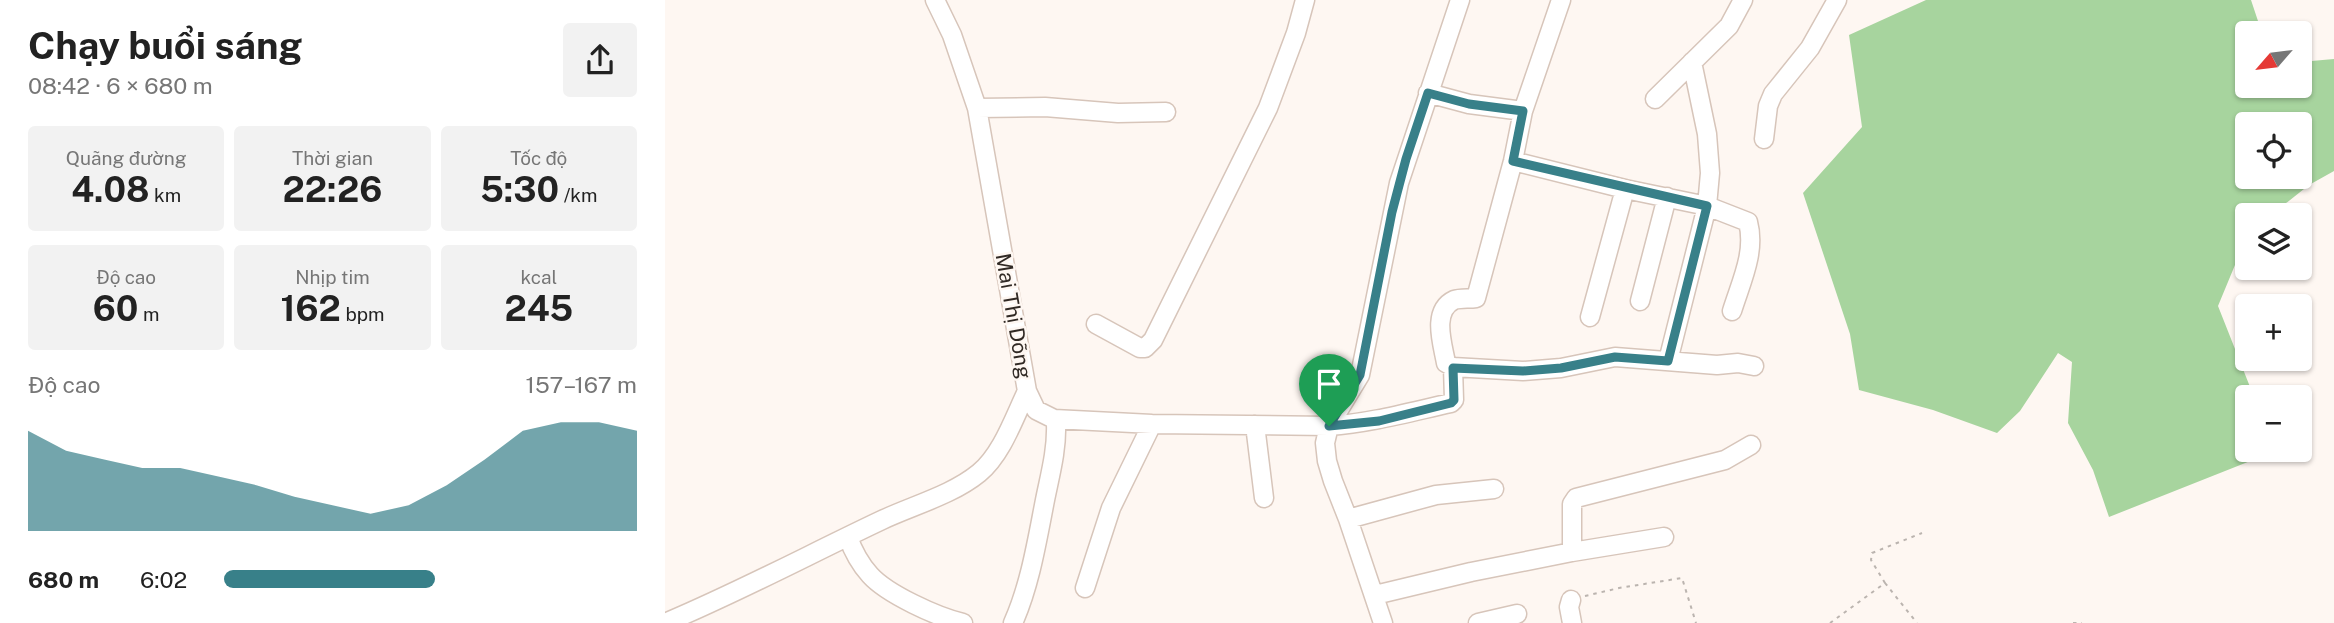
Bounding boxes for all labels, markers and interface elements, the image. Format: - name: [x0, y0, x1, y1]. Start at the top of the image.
- north arrow: [2235, 21, 2312, 98]
- map controls: [2235, 21, 2312, 462]
- text: Chạy buổi sáng: [28, 23, 302, 68]
- button: share: [563, 23, 637, 97]
- text: 08:42 · 6 × 680 m: [28, 72, 213, 99]
- button: locate: [2235, 112, 2312, 189]
- text: Quãng đường: [66, 147, 187, 169]
- text: Thời gian: [292, 147, 373, 169]
- text: Tốc độ: [510, 147, 567, 169]
- text: 4.08: [71, 169, 149, 210]
- text: 22:26: [283, 169, 382, 210]
- text: 5:30: [480, 169, 559, 210]
- text: km: [149, 184, 181, 206]
- text: /km: [559, 184, 597, 206]
- button: layers: [2235, 203, 2312, 280]
- street label: Mai Thị Dõng: [991, 251, 1037, 381]
- text: Độ cao: [96, 266, 156, 288]
- text: Nhịp tim: [295, 266, 370, 288]
- text: kcal: [520, 266, 557, 288]
- text: 60: [93, 288, 138, 329]
- text: 162: [280, 288, 341, 329]
- text: 245: [505, 288, 573, 329]
- button: +: [2235, 294, 2312, 371]
- text: m: [138, 303, 159, 325]
- text: bpm: [341, 303, 385, 325]
- pin: [1299, 354, 1359, 426]
- icon: arrive: [1310, 365, 1348, 403]
- text: Độ cao: [28, 371, 100, 398]
- text: 157–167 m: [526, 371, 637, 398]
- button: −: [2235, 385, 2312, 462]
- text: 680 m: [28, 566, 99, 593]
- text: 6:02: [140, 566, 187, 593]

